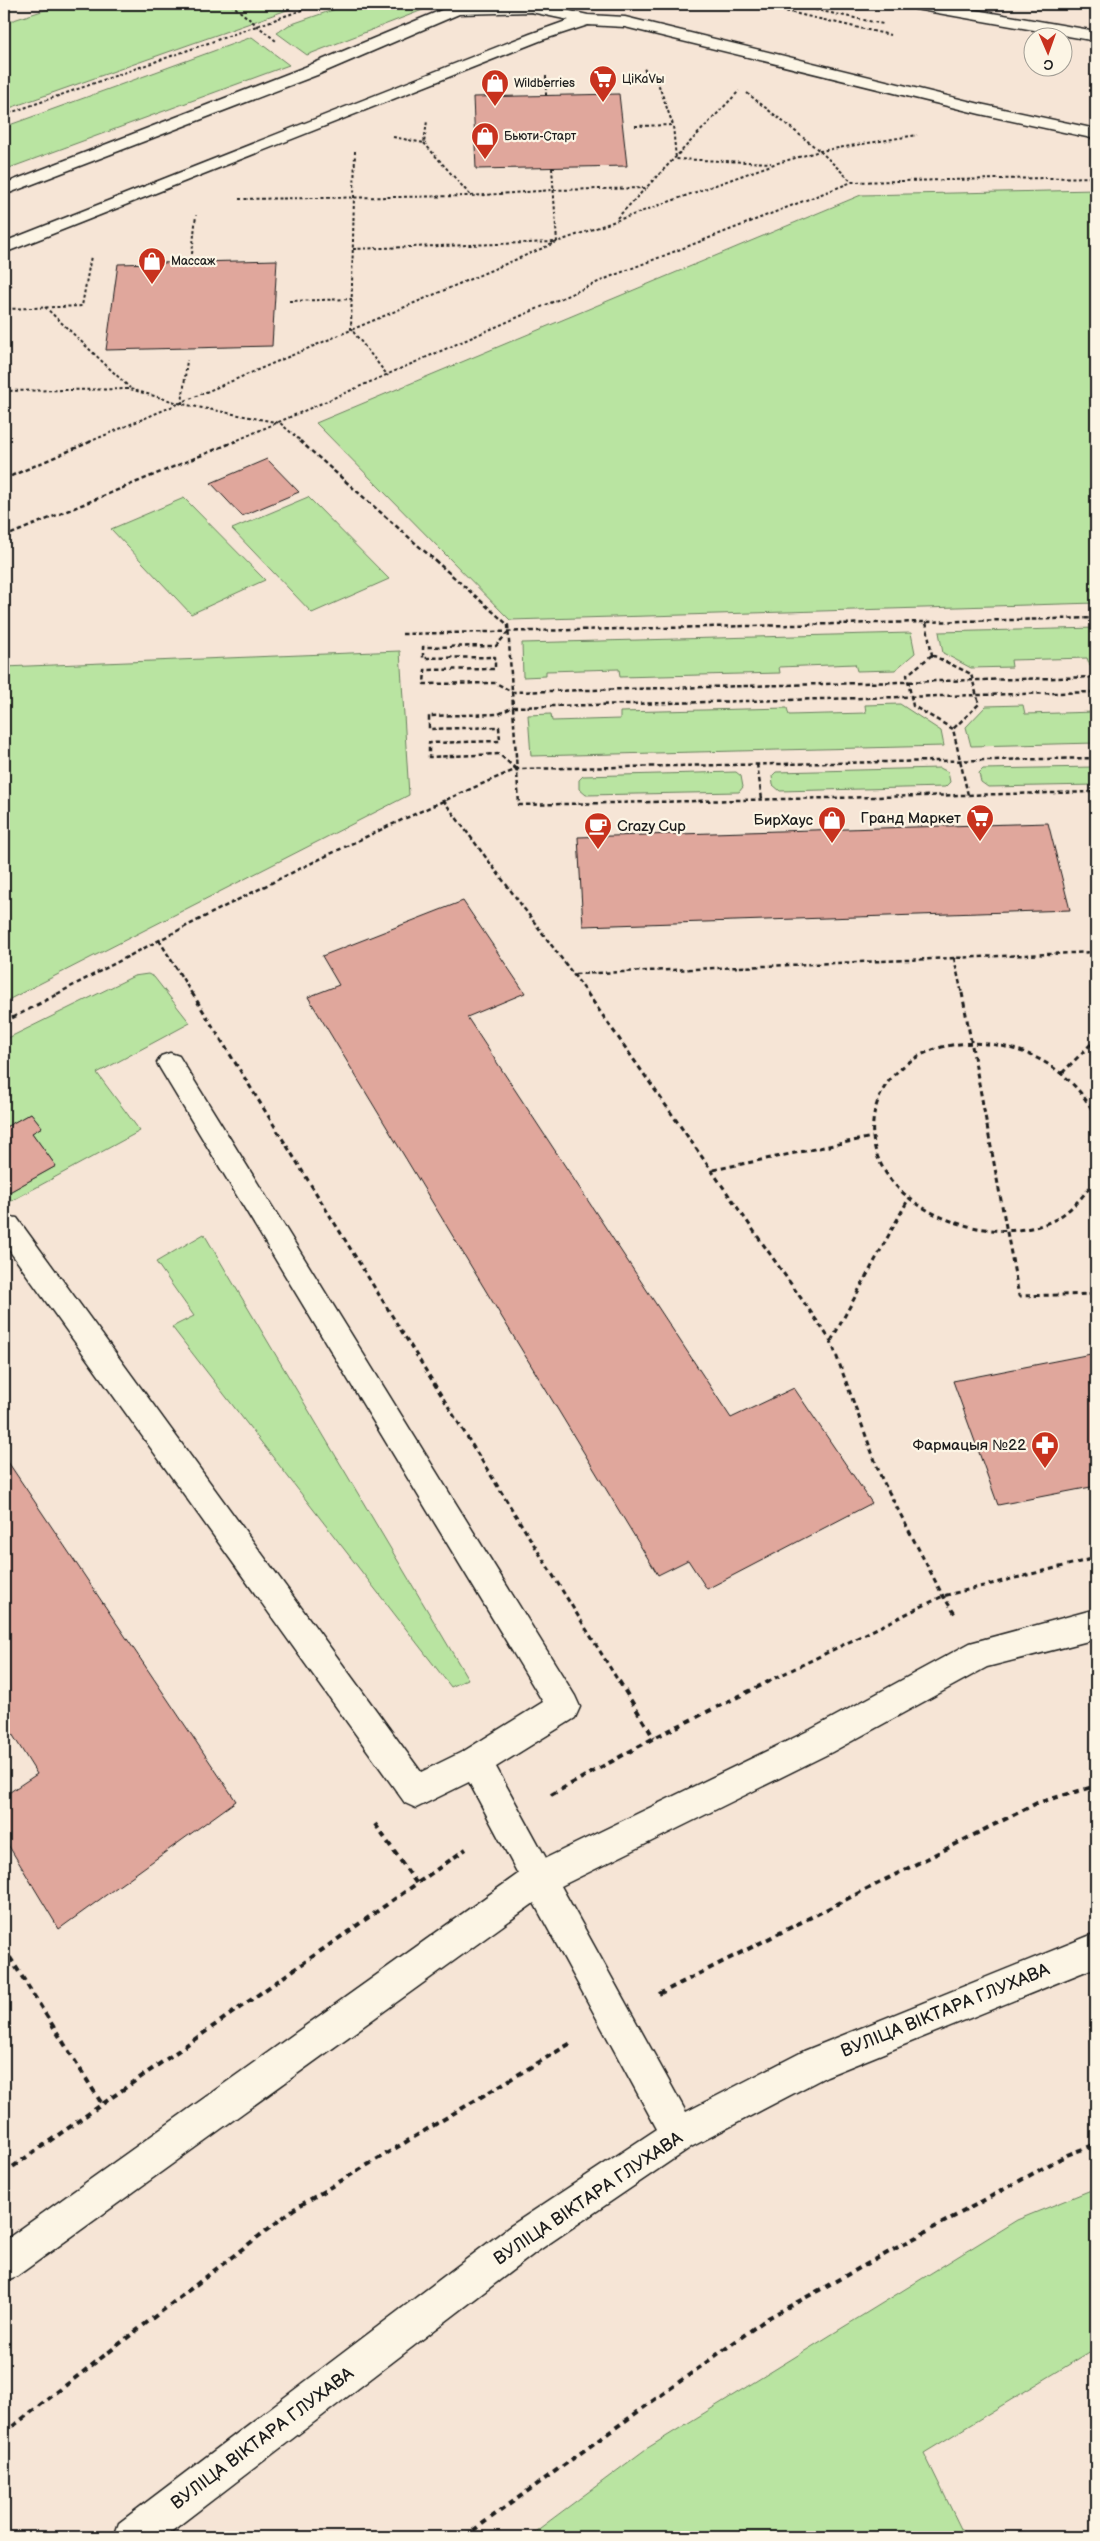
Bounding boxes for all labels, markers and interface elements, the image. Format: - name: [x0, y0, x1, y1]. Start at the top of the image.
- north arrow: [1022, 28, 1072, 78]
- text: С: [1043, 56, 1054, 73]
- supermarket icon: ЦiKaVы: [588, 64, 618, 103]
- shop icon: Wildberries: [480, 68, 510, 107]
- place label: ЦiKaVы: [622, 72, 664, 87]
- place label: Wildberries: [514, 76, 575, 91]
- shop icon: Бьюти-Старт: [470, 121, 500, 160]
- place label: Бьюти-Старт: [504, 129, 577, 144]
- shop icon: Массаж: [137, 246, 167, 285]
- place label: Массаж: [171, 254, 216, 269]
- supermarket icon: Гранд Маркет: [965, 803, 995, 842]
- shop icon: БирХаус: [817, 805, 847, 844]
- place label: Гранд Маркет: [861, 809, 961, 828]
- cafe icon: Crazy Cup: [583, 811, 613, 850]
- place label: БирХаус: [754, 811, 814, 830]
- place label: Crazy Cup: [617, 817, 686, 836]
- pharmacy icon: Фармацыя №22: [1030, 1430, 1060, 1469]
- place label: Фармацыя №22: [913, 1436, 1026, 1455]
- street label: ВУЛІЦА ВІКТАРА ГЛУХАВА: [838, 1959, 1053, 2062]
- street label: ВУЛІЦА ВІКТАРА ГЛУХАВА: [490, 2127, 687, 2270]
- street label: ВУЛІЦА ВІКТАРА ГЛУХАВА: [167, 2363, 358, 2514]

